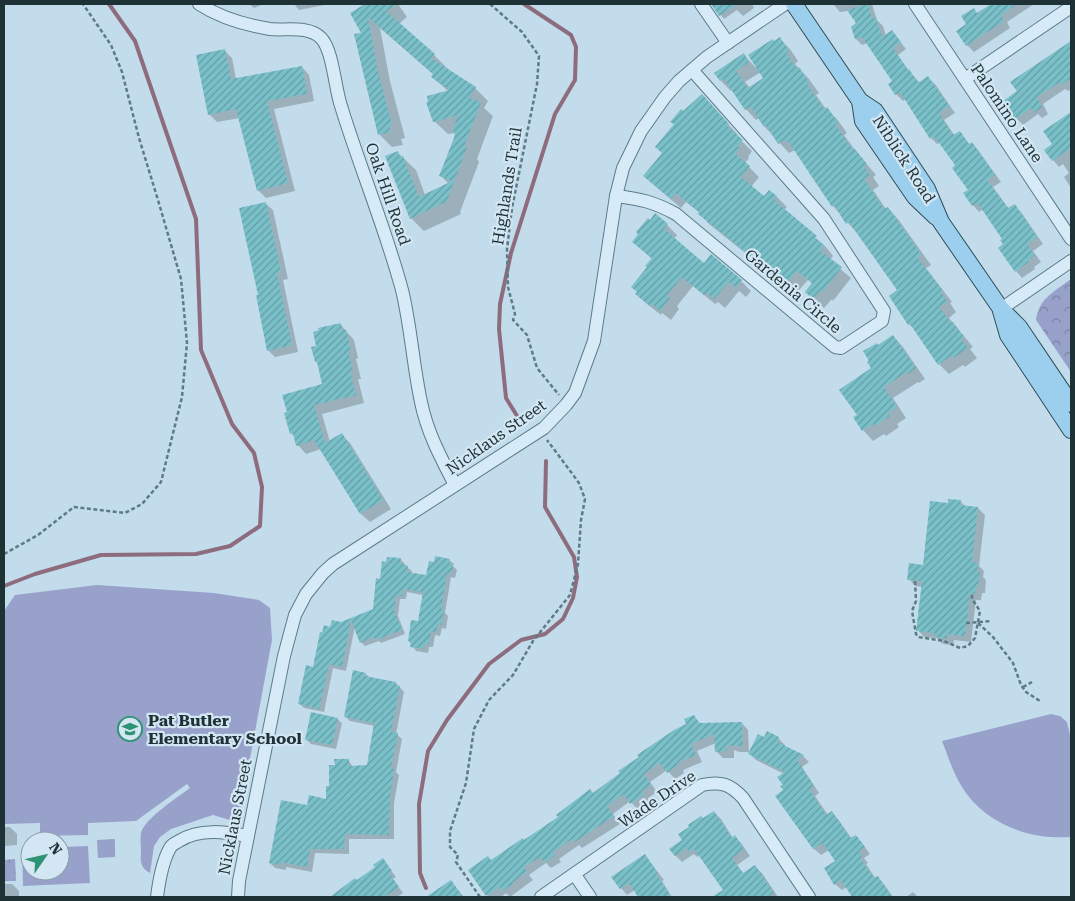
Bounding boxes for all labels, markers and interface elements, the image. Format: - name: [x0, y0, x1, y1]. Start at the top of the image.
- street label: Palomino Lane: [967, 60, 1047, 166]
- street label: Niblick Road: [869, 112, 939, 206]
- street label: Highlands Trail: [488, 126, 526, 246]
- street label: Oak Hill Road: [362, 140, 414, 248]
- street label: Gardenia Circle: [741, 245, 846, 337]
- street label: Nicklaus Street: [442, 395, 550, 479]
- place label: Pat Butler Elementary School: [148, 711, 303, 748]
- school or university icon: Pat Butler Elementary School: [117, 716, 143, 742]
- street label: Nicklaus Street: [214, 757, 256, 877]
- street label: Wade Drive: [615, 766, 699, 832]
- north arrow: [20, 831, 70, 881]
- text: N: [46, 840, 66, 858]

